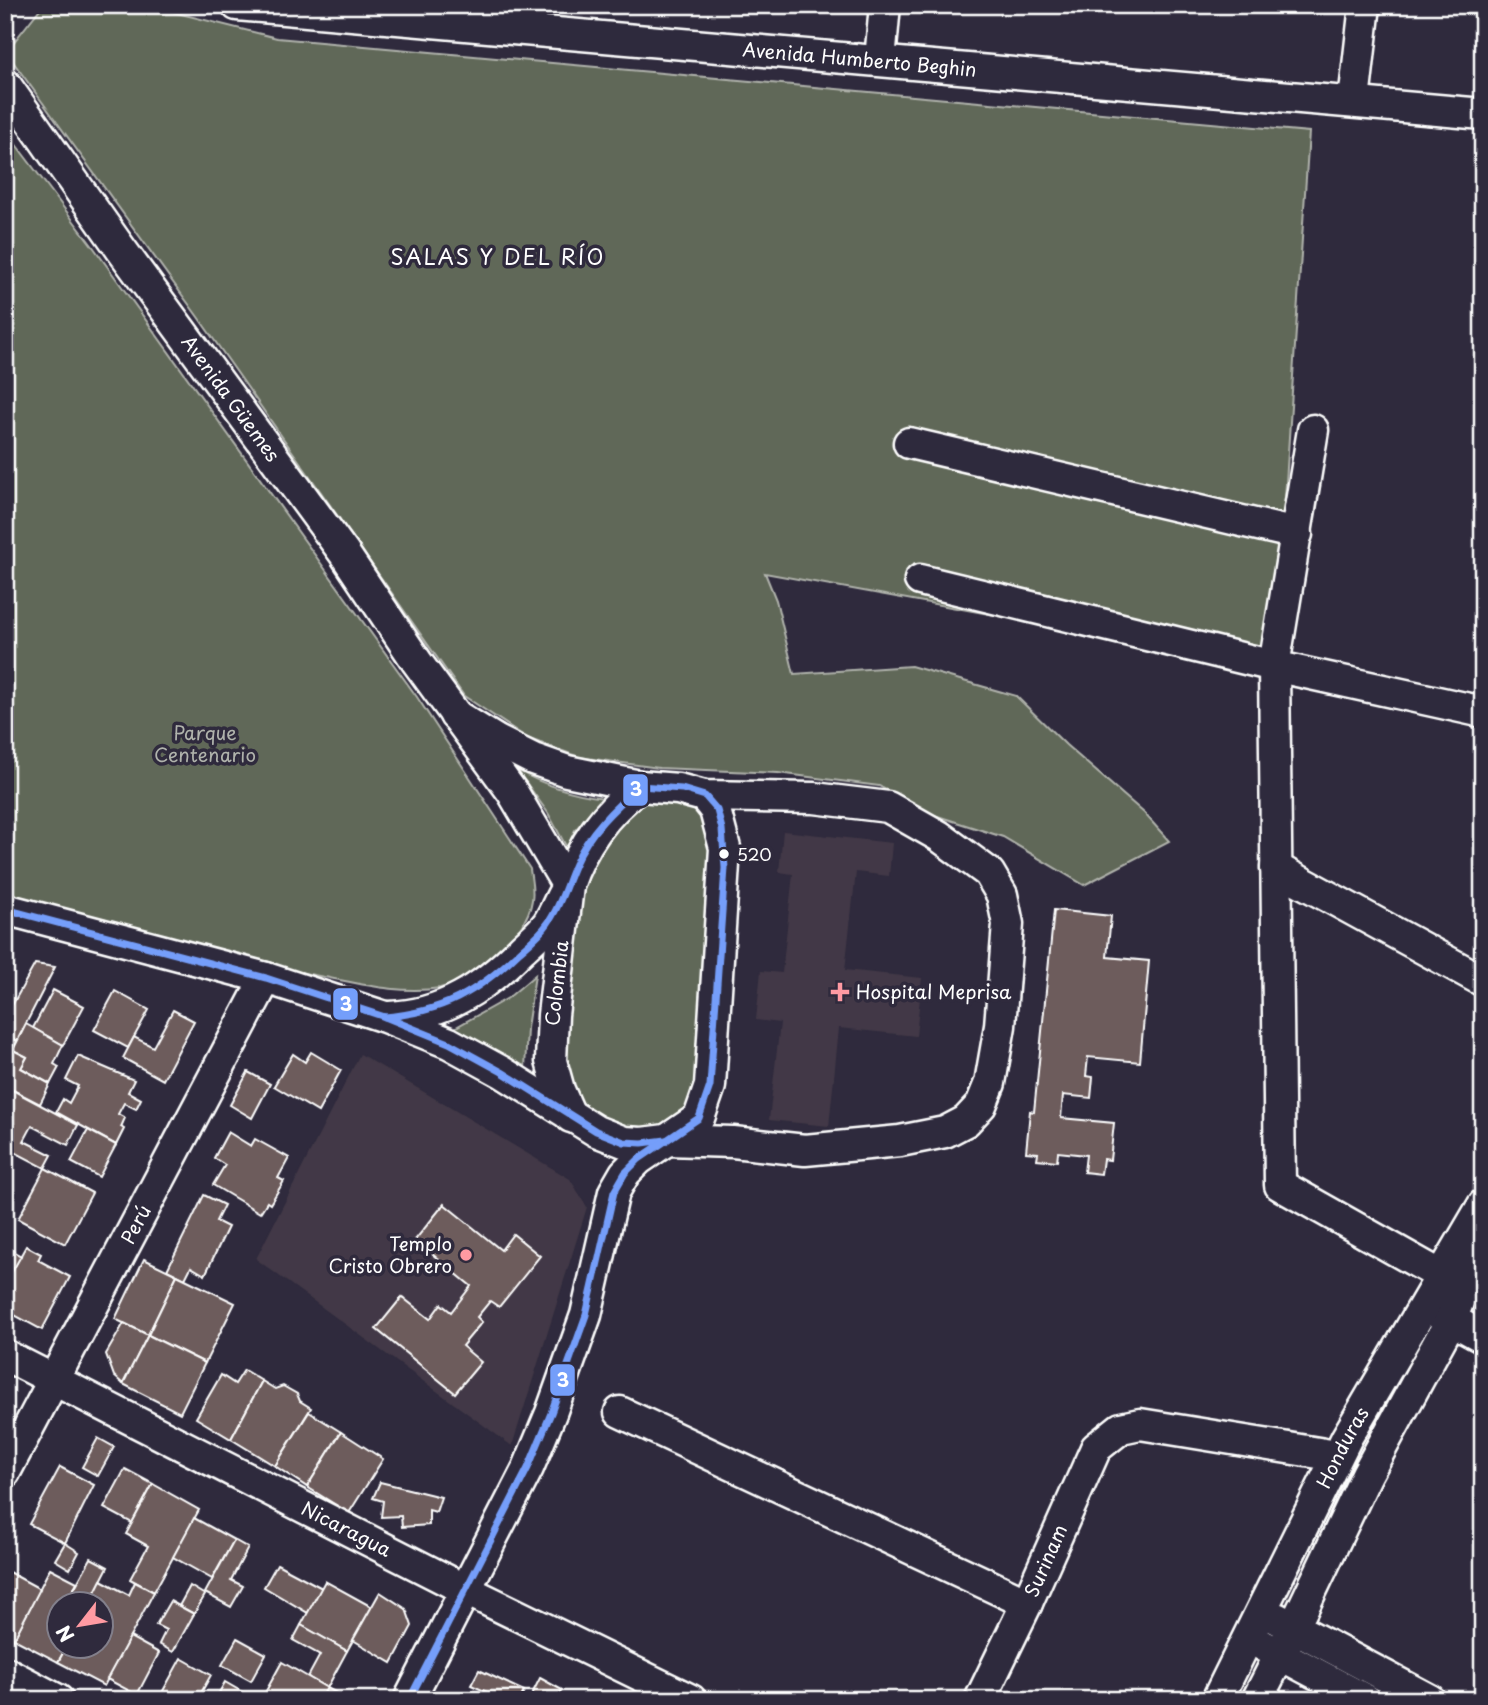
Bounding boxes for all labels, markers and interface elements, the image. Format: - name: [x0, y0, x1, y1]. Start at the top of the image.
- street label: Avenida Humberto Beghin: [742, 34, 978, 83]
- district label: SALAS Y DEL RÍO: [391, 240, 605, 272]
- street label: Avenida Güemes: [176, 329, 287, 467]
- park label: Parque Centenario: [154, 718, 256, 768]
- line badge: 3: [622, 773, 649, 807]
- text: 3: [630, 774, 642, 802]
- place label: 520: [737, 841, 772, 867]
- marker: 520: [717, 847, 731, 861]
- street label: Colombia: [538, 938, 575, 1026]
- place label: Hospital Meprisa: [856, 977, 1012, 1005]
- marker: Hospital Meprisa: [830, 982, 850, 1002]
- line badge: 3: [332, 987, 359, 1021]
- text: 3: [340, 989, 352, 1017]
- street label: Perú: [113, 1199, 157, 1249]
- place label: Templo Cristo Obrero: [328, 1229, 452, 1279]
- marker: Templo Cristo Obrero: [458, 1247, 474, 1263]
- line badge: 3: [549, 1363, 576, 1397]
- text: 3: [557, 1365, 569, 1393]
- street label: Honduras: [1309, 1401, 1375, 1493]
- street label: Nicaragua: [297, 1493, 397, 1563]
- street label: Surinam: [1016, 1520, 1073, 1601]
- north arrow: [46, 1590, 116, 1660]
- text: N: [49, 1621, 80, 1648]

